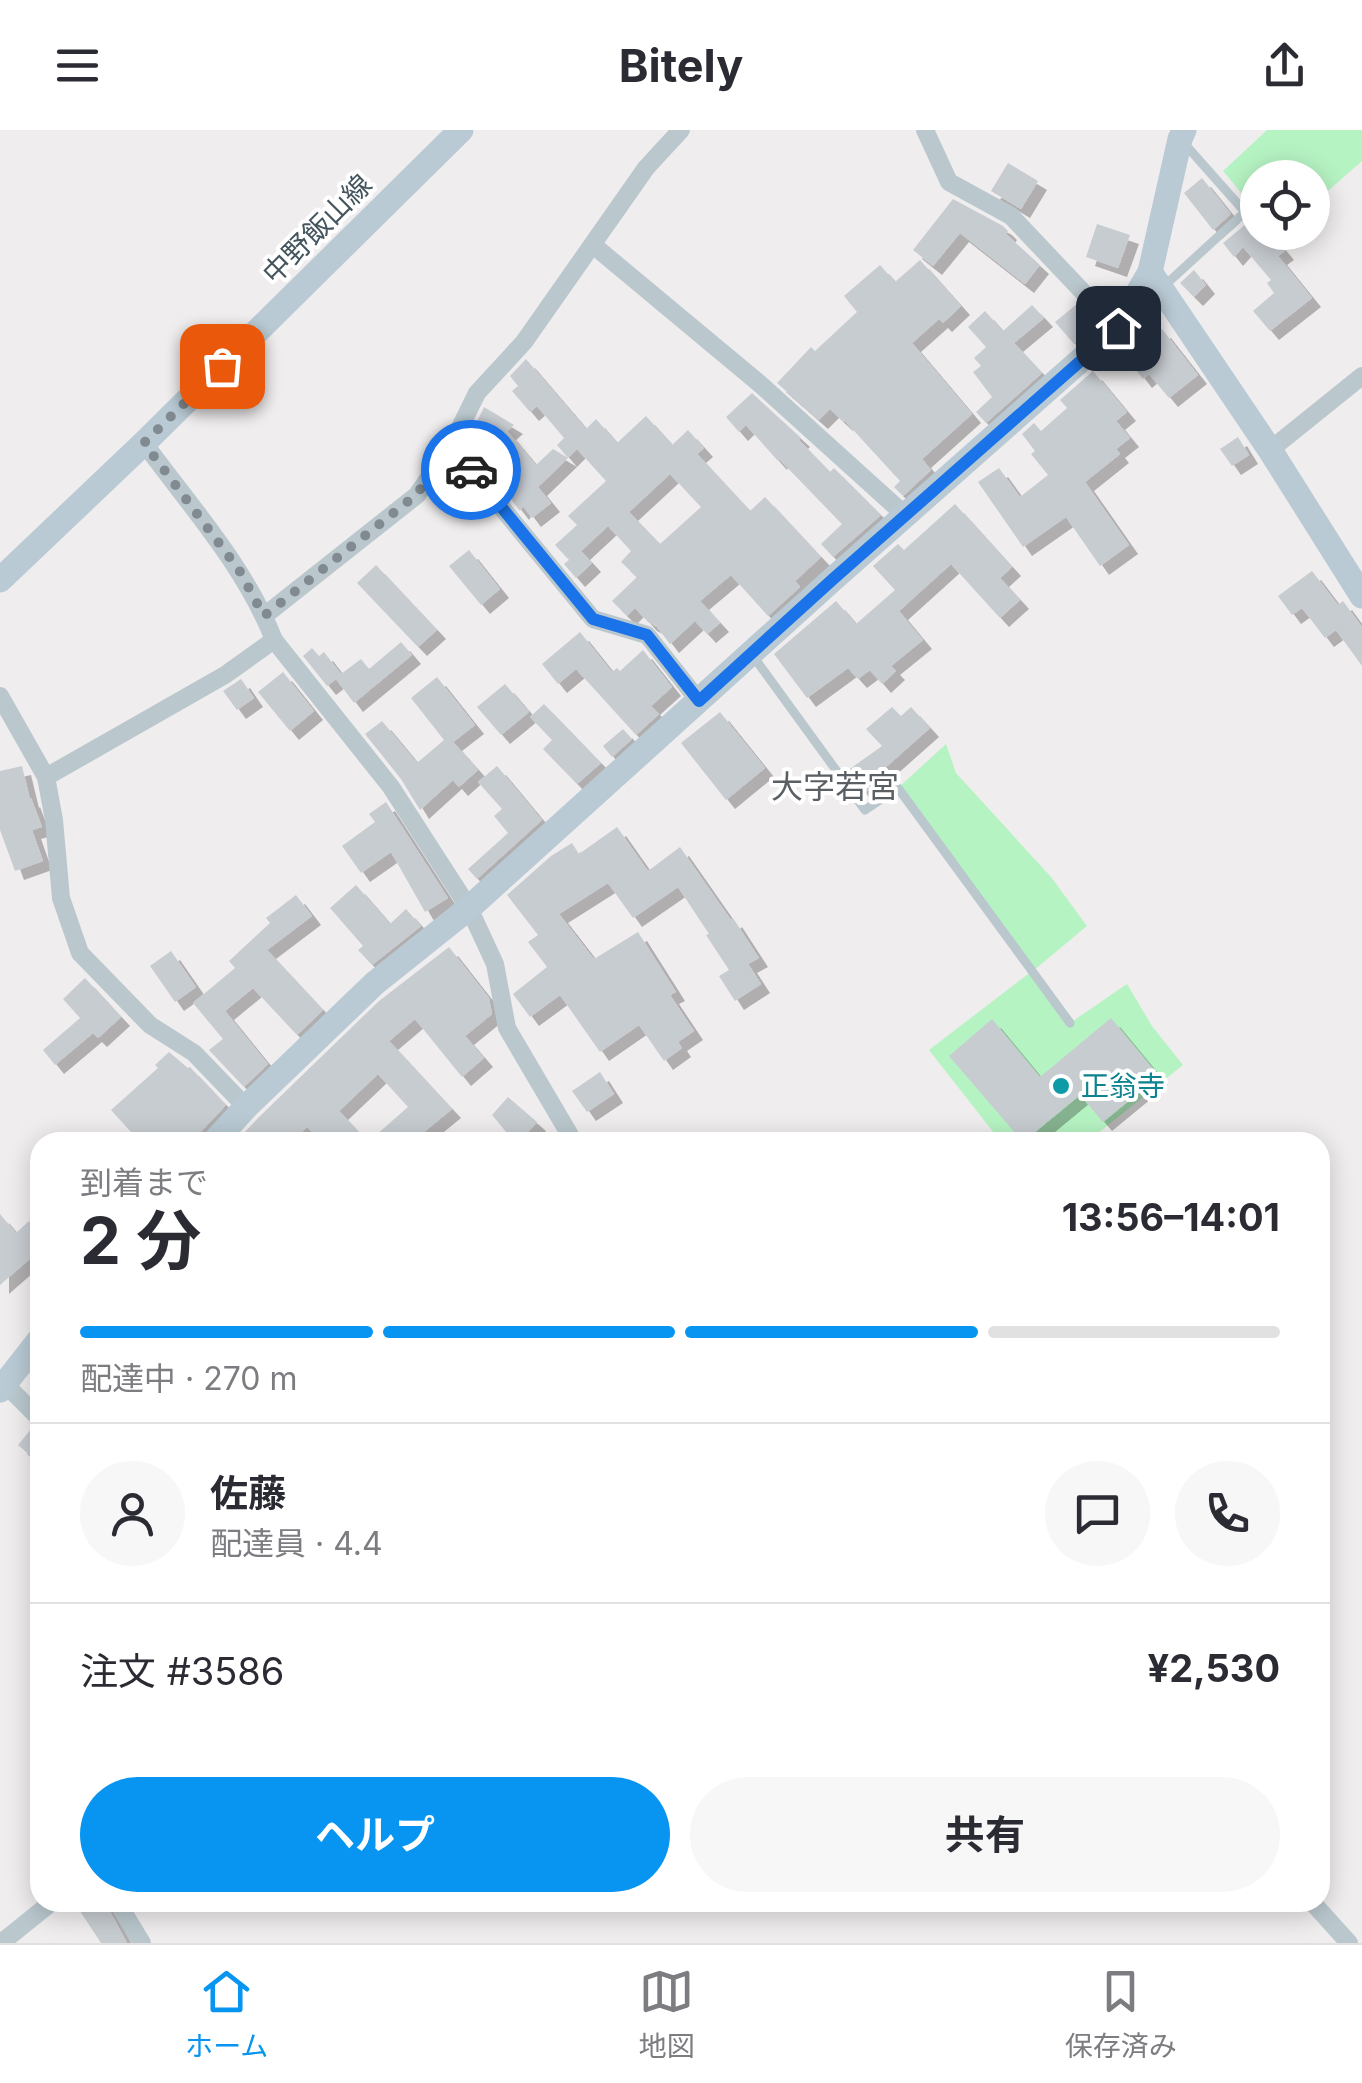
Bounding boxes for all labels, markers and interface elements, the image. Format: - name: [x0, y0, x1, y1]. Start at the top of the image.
- icon: menu: [50, 38, 105, 93]
- text: Bitely: [619, 38, 743, 93]
- icon: share: [1257, 38, 1312, 93]
- map controls: [1240, 160, 1330, 250]
- button: locate: [1240, 160, 1330, 250]
- street label: 中野飯山線: [255, 167, 379, 291]
- pin: [1076, 286, 1161, 371]
- icon: home: [1091, 301, 1146, 356]
- pin: [180, 324, 265, 409]
- icon: bag: [195, 339, 250, 394]
- courier: [421, 420, 521, 520]
- icon: car: [444, 443, 499, 498]
- district label: 大字若宮: [771, 767, 899, 806]
- place label: 正翁寺: [1081, 1069, 1165, 1103]
- marker: 正翁寺: [1050, 1075, 1072, 1097]
- text: 到着まで: [80, 1163, 208, 1202]
- text: 13:56–14:01: [1062, 1194, 1280, 1240]
- text: 2 分: [80, 1201, 201, 1280]
- text: 配達中 · 270 m: [80, 1359, 298, 1398]
- button: person: [80, 1461, 185, 1566]
- button: chat: [1045, 1461, 1150, 1566]
- button: phone: [1175, 1461, 1280, 1566]
- text: 佐藤: [210, 1470, 286, 1516]
- text: 配達員 · 4.4: [210, 1524, 383, 1563]
- text: ¥2,530: [1148, 1645, 1280, 1691]
- text: 注文 #3586: [80, 1648, 284, 1694]
- button: ヘルプ: [80, 1777, 670, 1892]
- button: 共有: [690, 1777, 1280, 1892]
- tab: ホーム: [185, 1964, 268, 2064]
- tab: 地図: [639, 1964, 695, 2064]
- tab: 保存済み: [1065, 1964, 1177, 2064]

